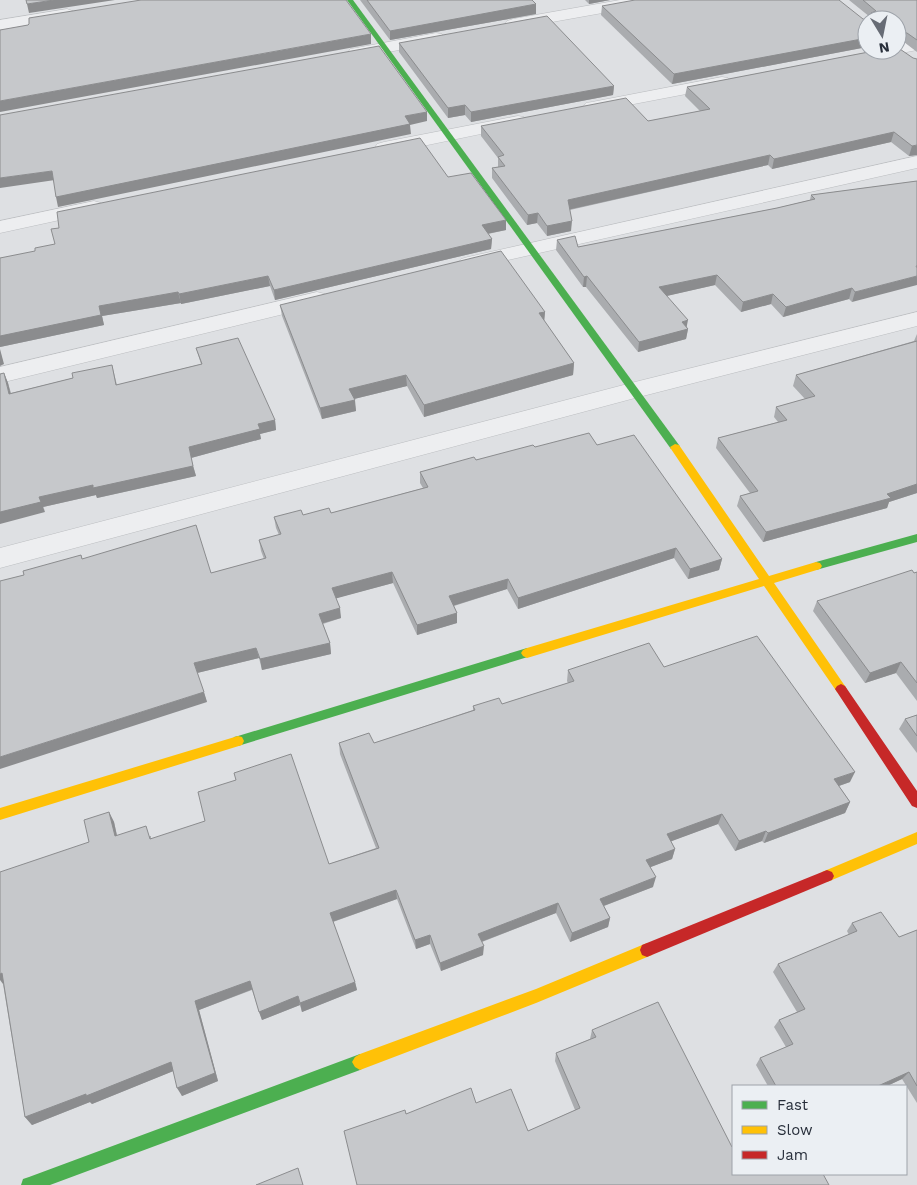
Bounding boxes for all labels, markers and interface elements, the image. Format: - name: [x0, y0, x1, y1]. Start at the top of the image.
- north arrow: [857, 10, 907, 60]
- text: N: [878, 39, 891, 57]
- legend: [732, 1085, 907, 1175]
- text: Fast: [777, 1096, 809, 1114]
- text: Slow: [777, 1121, 813, 1139]
- text: Jam: [777, 1146, 808, 1164]

